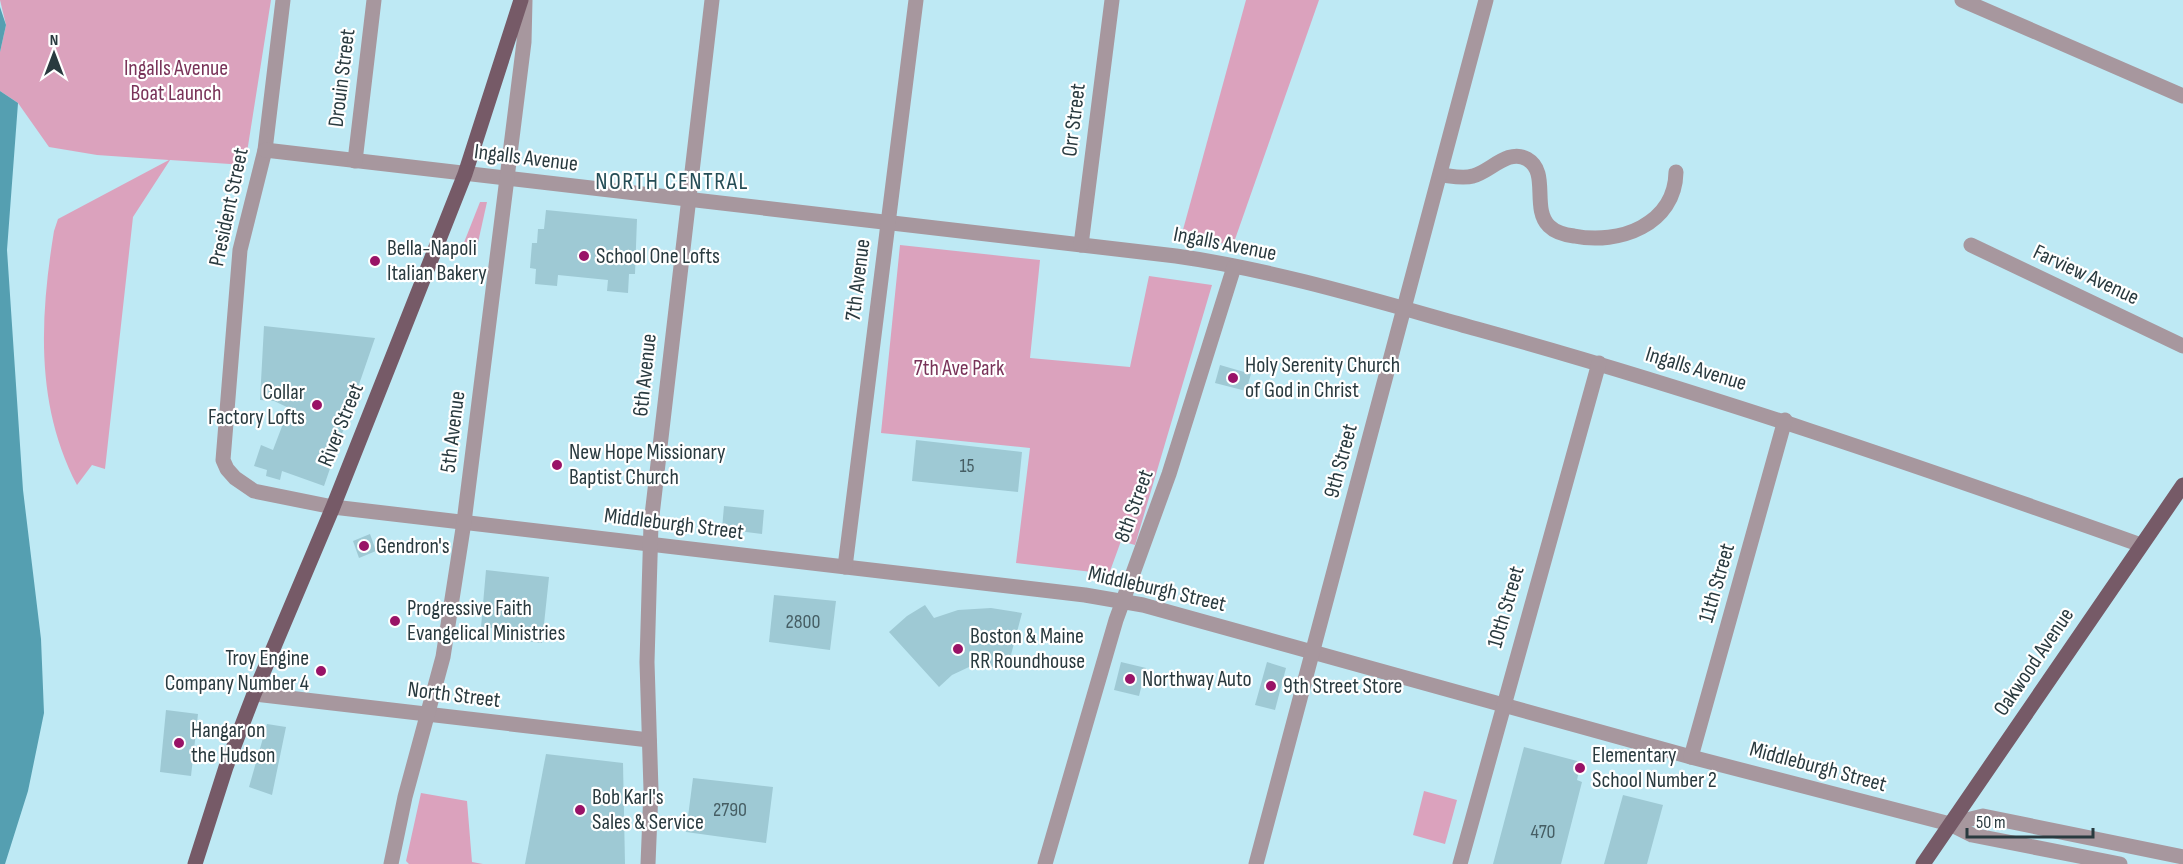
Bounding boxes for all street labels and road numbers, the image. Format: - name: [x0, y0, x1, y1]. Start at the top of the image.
- street label: Drouin Street: [323, 27, 361, 129]
- street label: Orr Street: [1056, 82, 1092, 158]
- street label: Ingalls Avenue: [473, 138, 579, 178]
- street label: President Street: [203, 145, 255, 269]
- street label: Ingalls Avenue: [1171, 221, 1279, 267]
- street label: 7th Avenue: [840, 237, 876, 323]
- street label: Farview Avenue: [2029, 239, 2143, 311]
- street label: 6th Avenue: [627, 332, 663, 418]
- street label: Ingalls Avenue: [1642, 341, 1750, 397]
- street label: River Street: [312, 379, 370, 471]
- street label: 5th Avenue: [435, 390, 471, 474]
- street label: 9th Street: [1318, 421, 1364, 501]
- street label: 8th Street: [1108, 466, 1160, 546]
- street label: Middleburgh Street: [603, 502, 746, 546]
- street label: 11th Street: [1693, 540, 1741, 626]
- street label: Middleburgh Street: [1085, 560, 1229, 618]
- street label: 10th Street: [1482, 563, 1531, 651]
- street label: Oakwood Avenue: [1988, 603, 2080, 721]
- street label: North Street: [406, 676, 502, 714]
- street label: Middleburgh Street: [1747, 736, 1890, 798]

